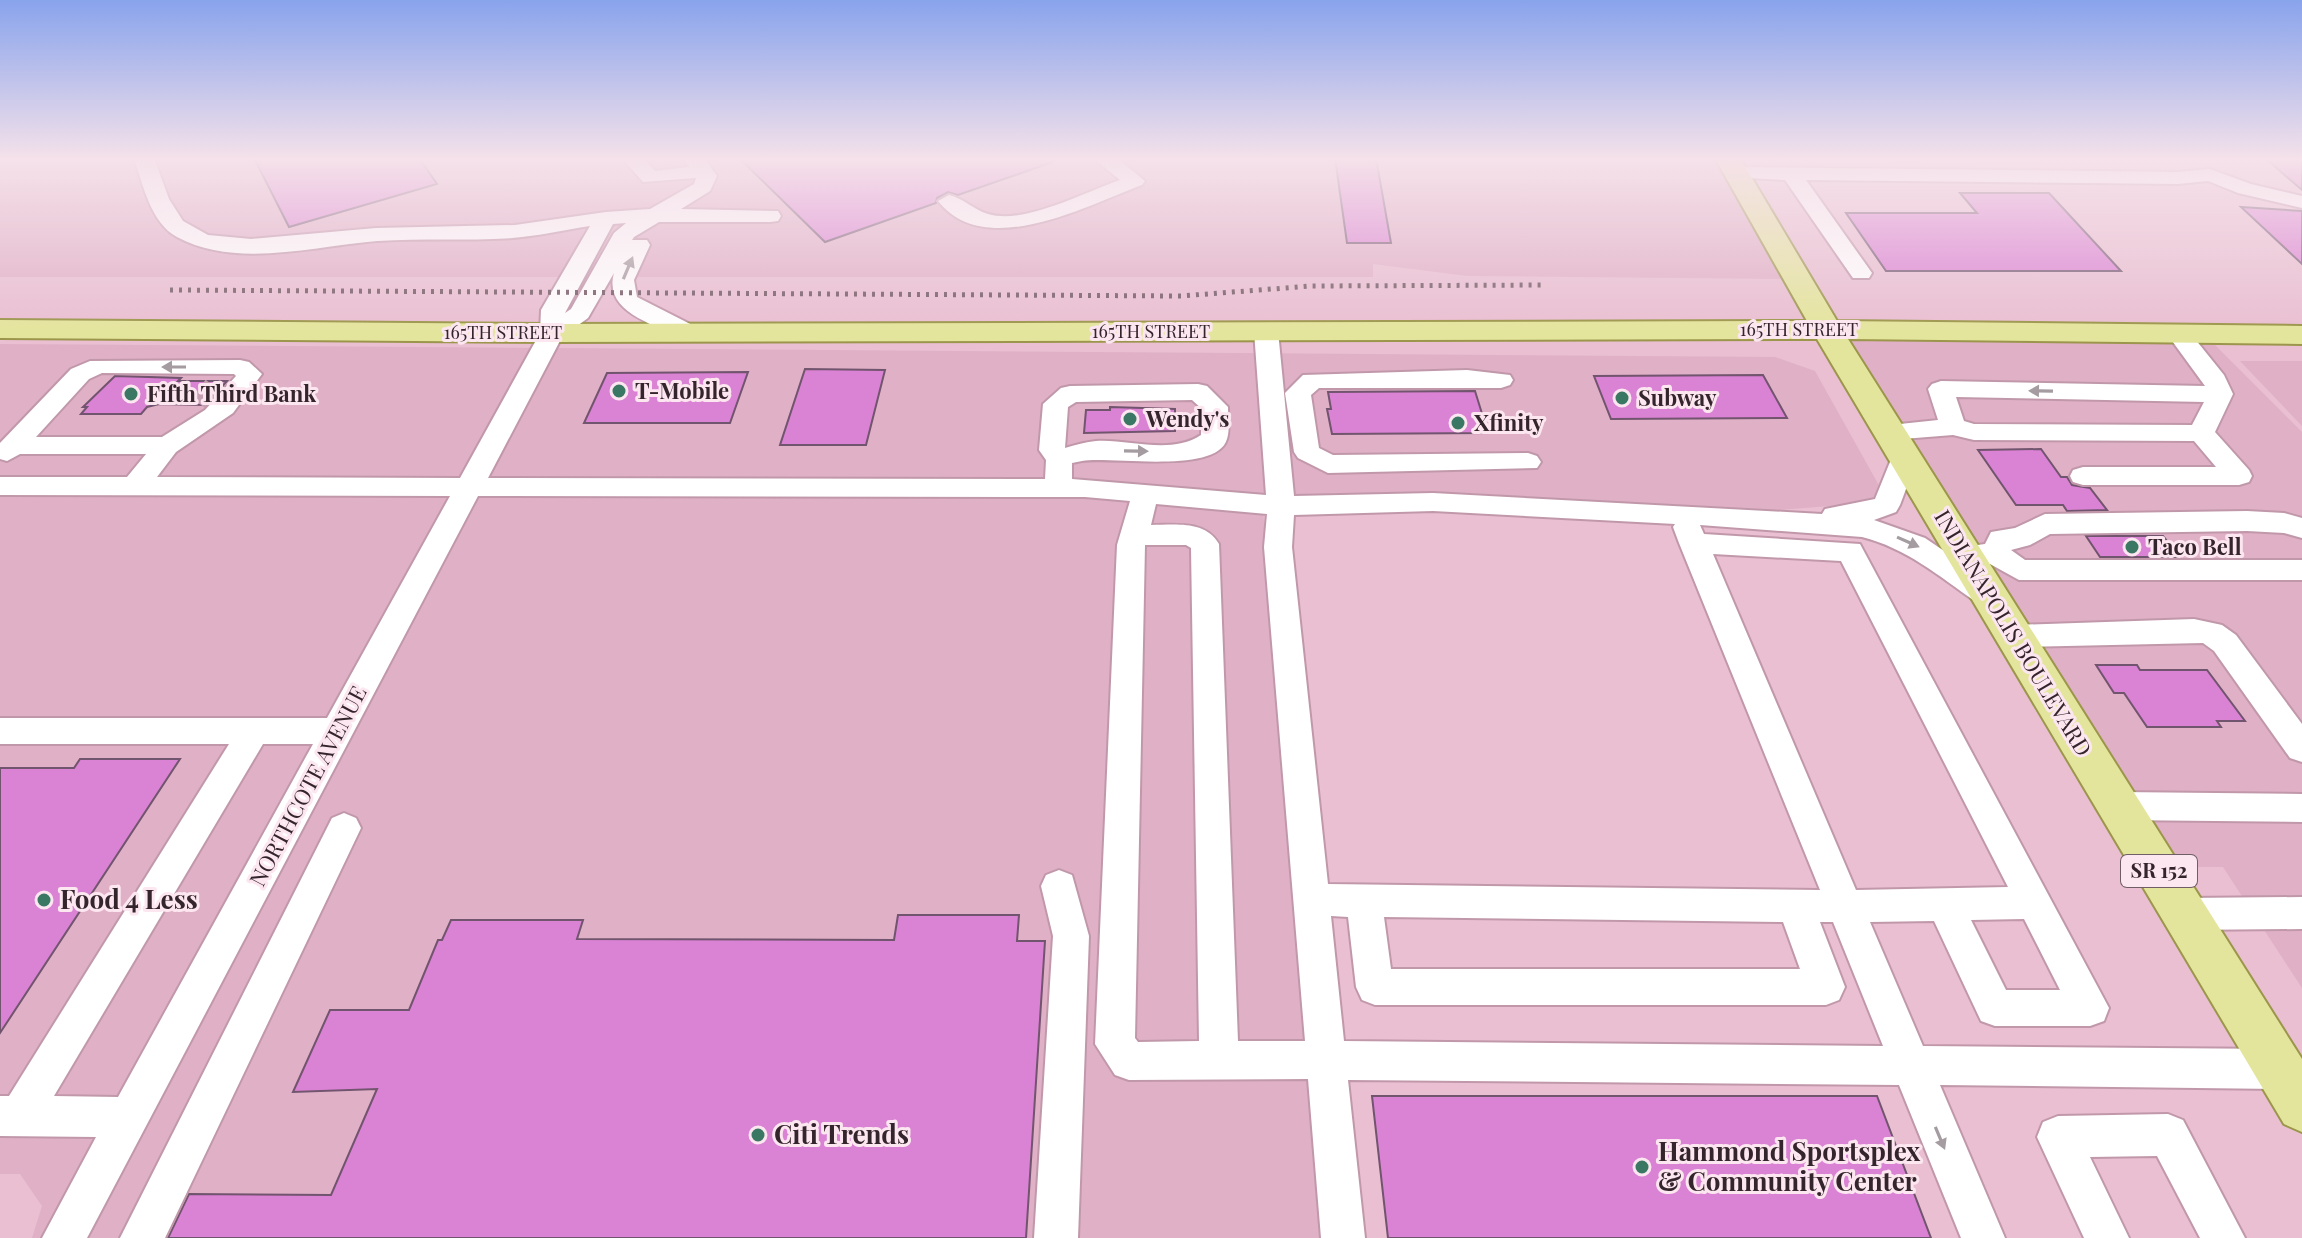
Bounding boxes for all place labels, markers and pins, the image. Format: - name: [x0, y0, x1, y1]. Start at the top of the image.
- place label: T-Mobile: [635, 375, 729, 405]
- place label: Fifth Third Bank: [147, 378, 316, 408]
- marker: T-Mobile: [610, 382, 628, 400]
- place label: Subway: [1638, 382, 1717, 412]
- marker: Fifth Third Bank: [122, 385, 140, 403]
- marker: Subway: [1613, 389, 1631, 407]
- place label: Wendy's: [1145, 403, 1229, 433]
- place label: Xfinity: [1474, 407, 1544, 437]
- marker: Wendy's: [1121, 410, 1139, 428]
- marker: Xfinity: [1449, 414, 1467, 432]
- place label: Taco Bell: [2148, 531, 2242, 561]
- marker: Taco Bell: [2123, 538, 2141, 556]
- place label: Food 4 Less: [60, 881, 198, 916]
- marker: Food 4 Less: [35, 891, 53, 909]
- place label: Citi Trends: [774, 1116, 909, 1151]
- marker: Citi Trends: [749, 1126, 767, 1144]
- place label: Hammond Sportsplex & Community Center: [1658, 1133, 1920, 1198]
- marker: Hammond Sportsplex & Community Center: [1633, 1158, 1651, 1176]

